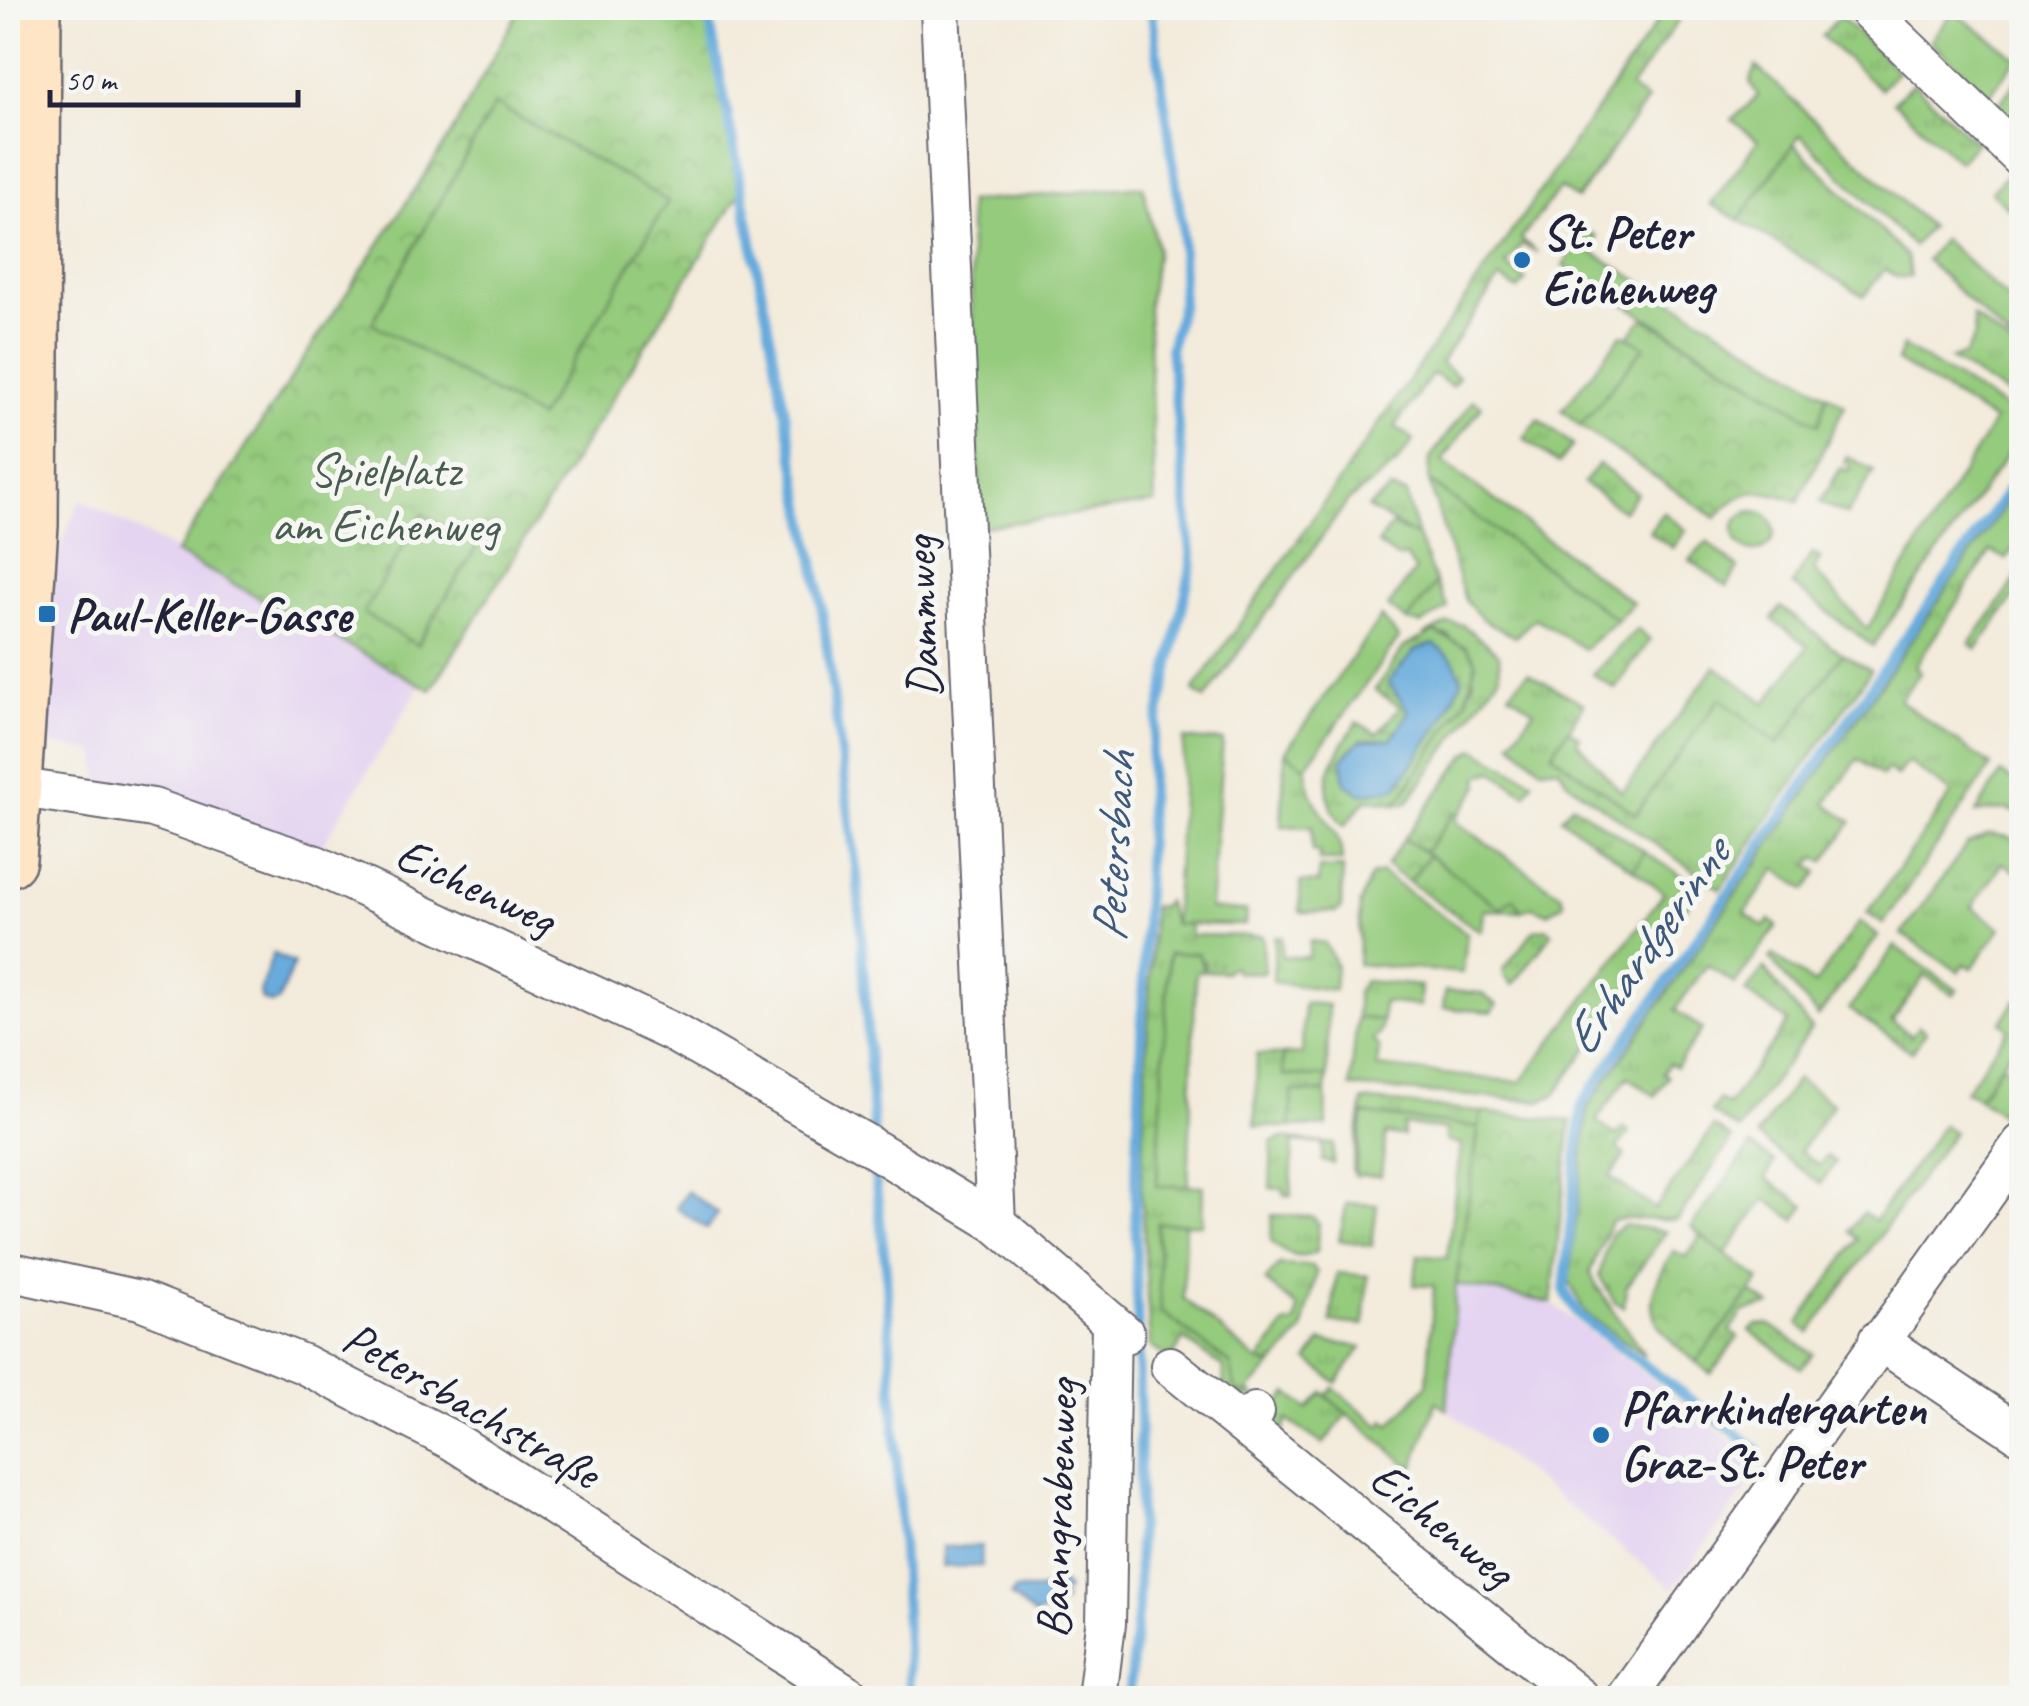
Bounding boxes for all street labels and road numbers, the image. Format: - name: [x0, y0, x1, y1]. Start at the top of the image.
- street label: Dammweg: [888, 533, 954, 699]
- street label: Eichenweg: [387, 823, 568, 950]
- street label: Petersbachstraße: [332, 1307, 613, 1504]
- street label: Banngrabenweg: [1023, 1375, 1092, 1639]
- street label: Eichenweg: [1358, 1448, 1530, 1602]

